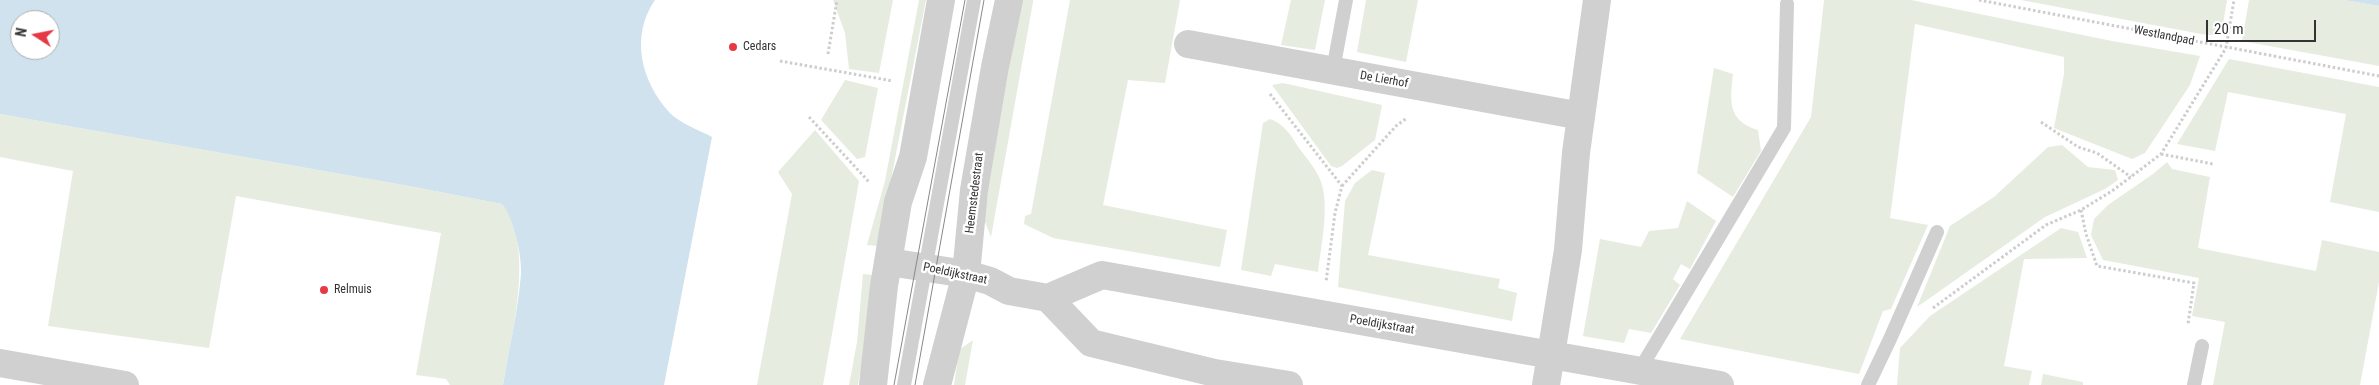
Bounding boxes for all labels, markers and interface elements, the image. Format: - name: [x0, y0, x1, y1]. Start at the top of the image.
- north arrow: [10, 10, 60, 60]
- scale bar: [2209, 10, 2319, 42]
- text: 20 m: [2214, 20, 2244, 38]
- street label: Westlandpad: [2132, 23, 2196, 49]
- text: N: [13, 27, 30, 38]
- place label: Cedars: [743, 40, 776, 54]
- marker: Cedars: [727, 41, 739, 53]
- street label: De Lierhof: [1359, 69, 1409, 91]
- street label: Heemstedestraat: [963, 152, 987, 234]
- street label: Poeldijkstraat: [922, 260, 988, 288]
- place label: Relmuis: [334, 283, 372, 297]
- marker: Relmuis: [318, 284, 330, 296]
- street label: Poeldijkstraat: [1349, 312, 1415, 338]

